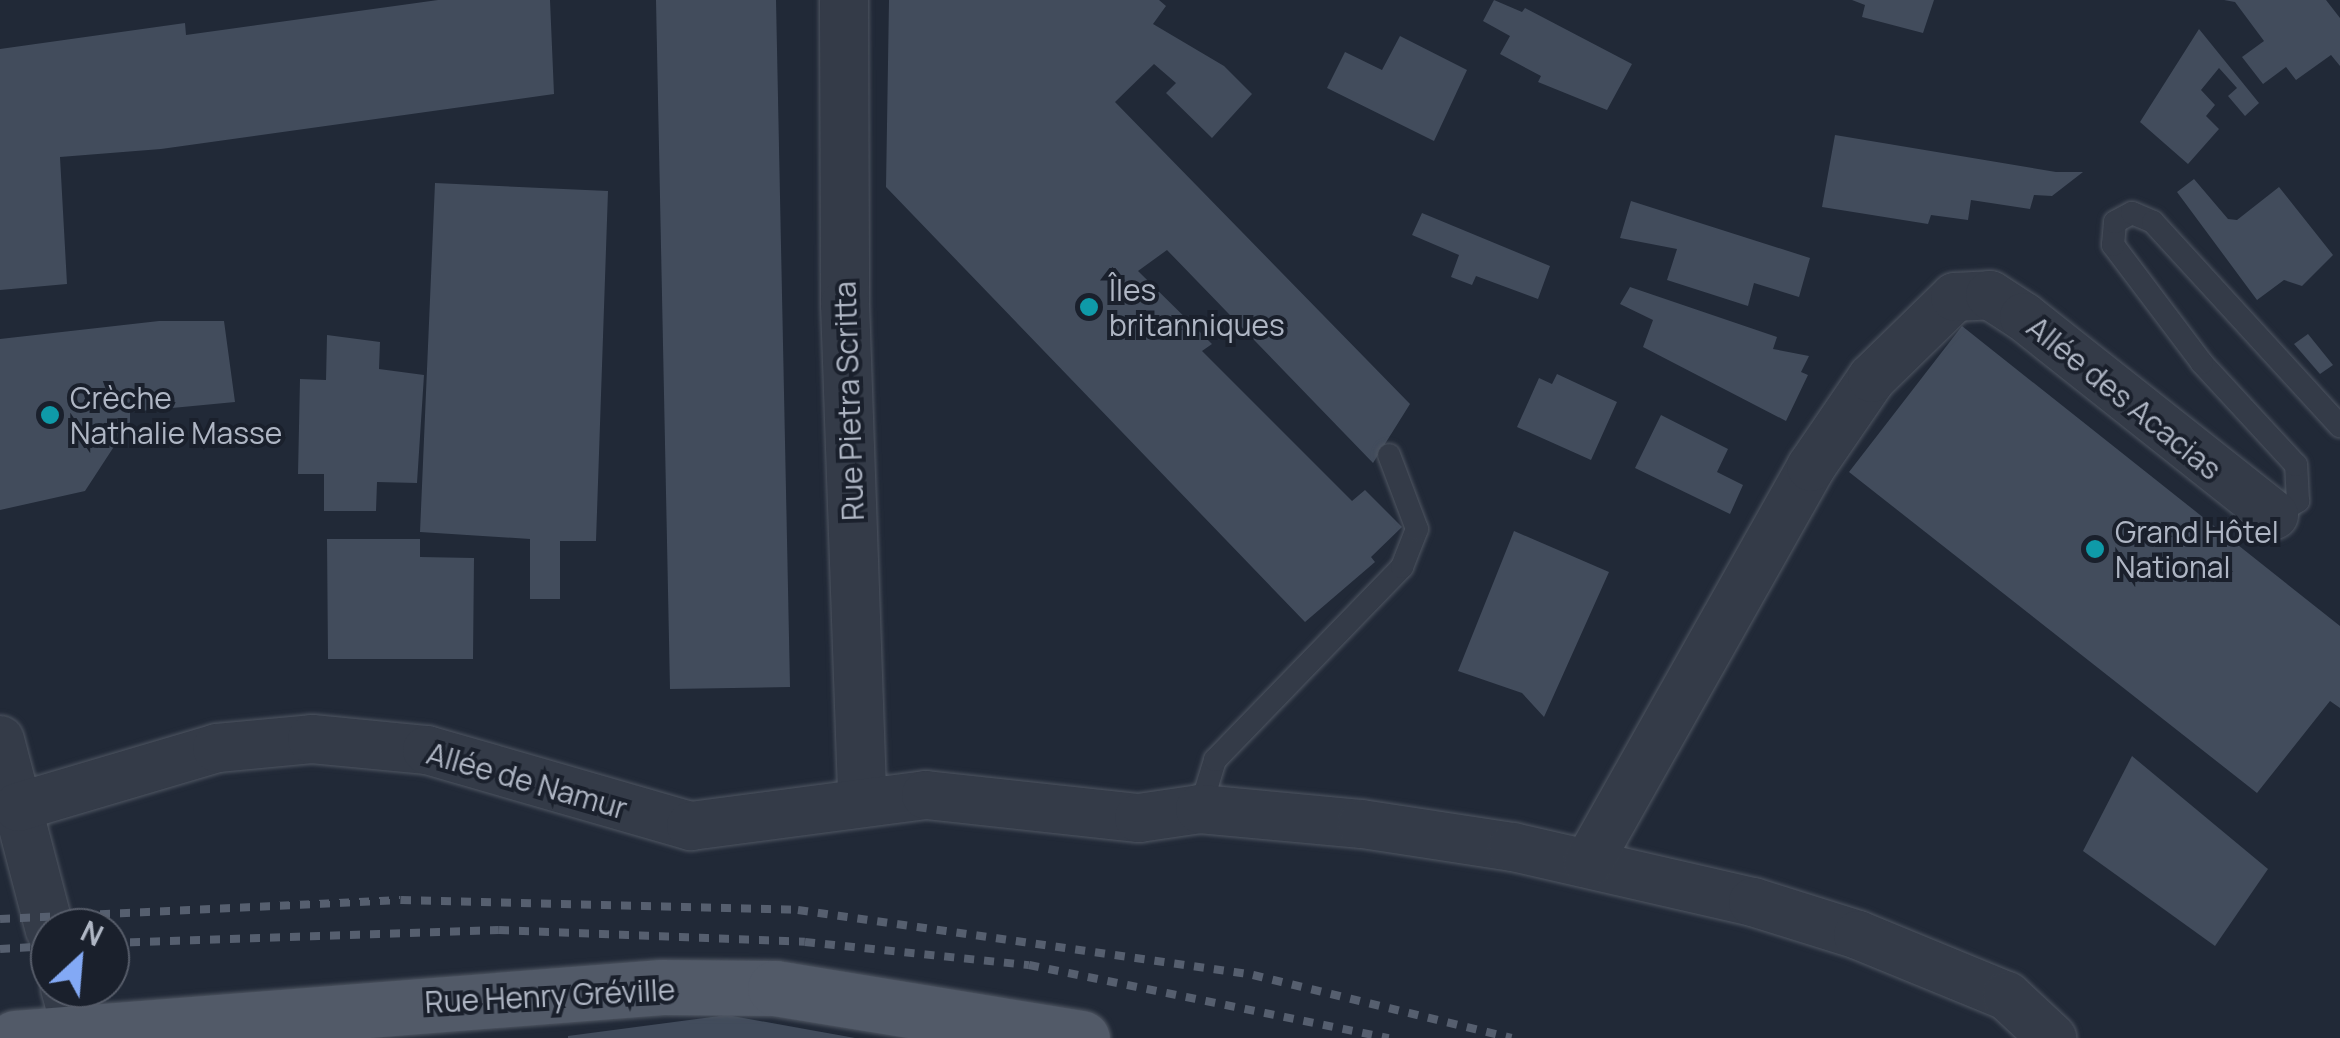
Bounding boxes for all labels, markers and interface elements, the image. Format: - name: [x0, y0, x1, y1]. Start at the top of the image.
- place label: Îles britanniques: [1109, 272, 1285, 342]
- street label: Rue Pietra Scritta: [827, 281, 871, 521]
- marker: Îles britanniques: [1078, 296, 1100, 318]
- street label: Allée des Acacias: [2020, 309, 2228, 487]
- place label: Crèche Nathalie Masse: [70, 380, 282, 450]
- marker: Crèche Nathalie Masse: [39, 404, 61, 426]
- place label: Grand Hôtel National: [2115, 514, 2279, 584]
- marker: Grand Hôtel National: [2084, 538, 2106, 560]
- street label: Allée de Namur: [423, 735, 631, 827]
- north arrow: [30, 908, 130, 1008]
- text: N: [75, 911, 110, 954]
- street label: Rue Henry Gréville: [424, 971, 676, 1021]

